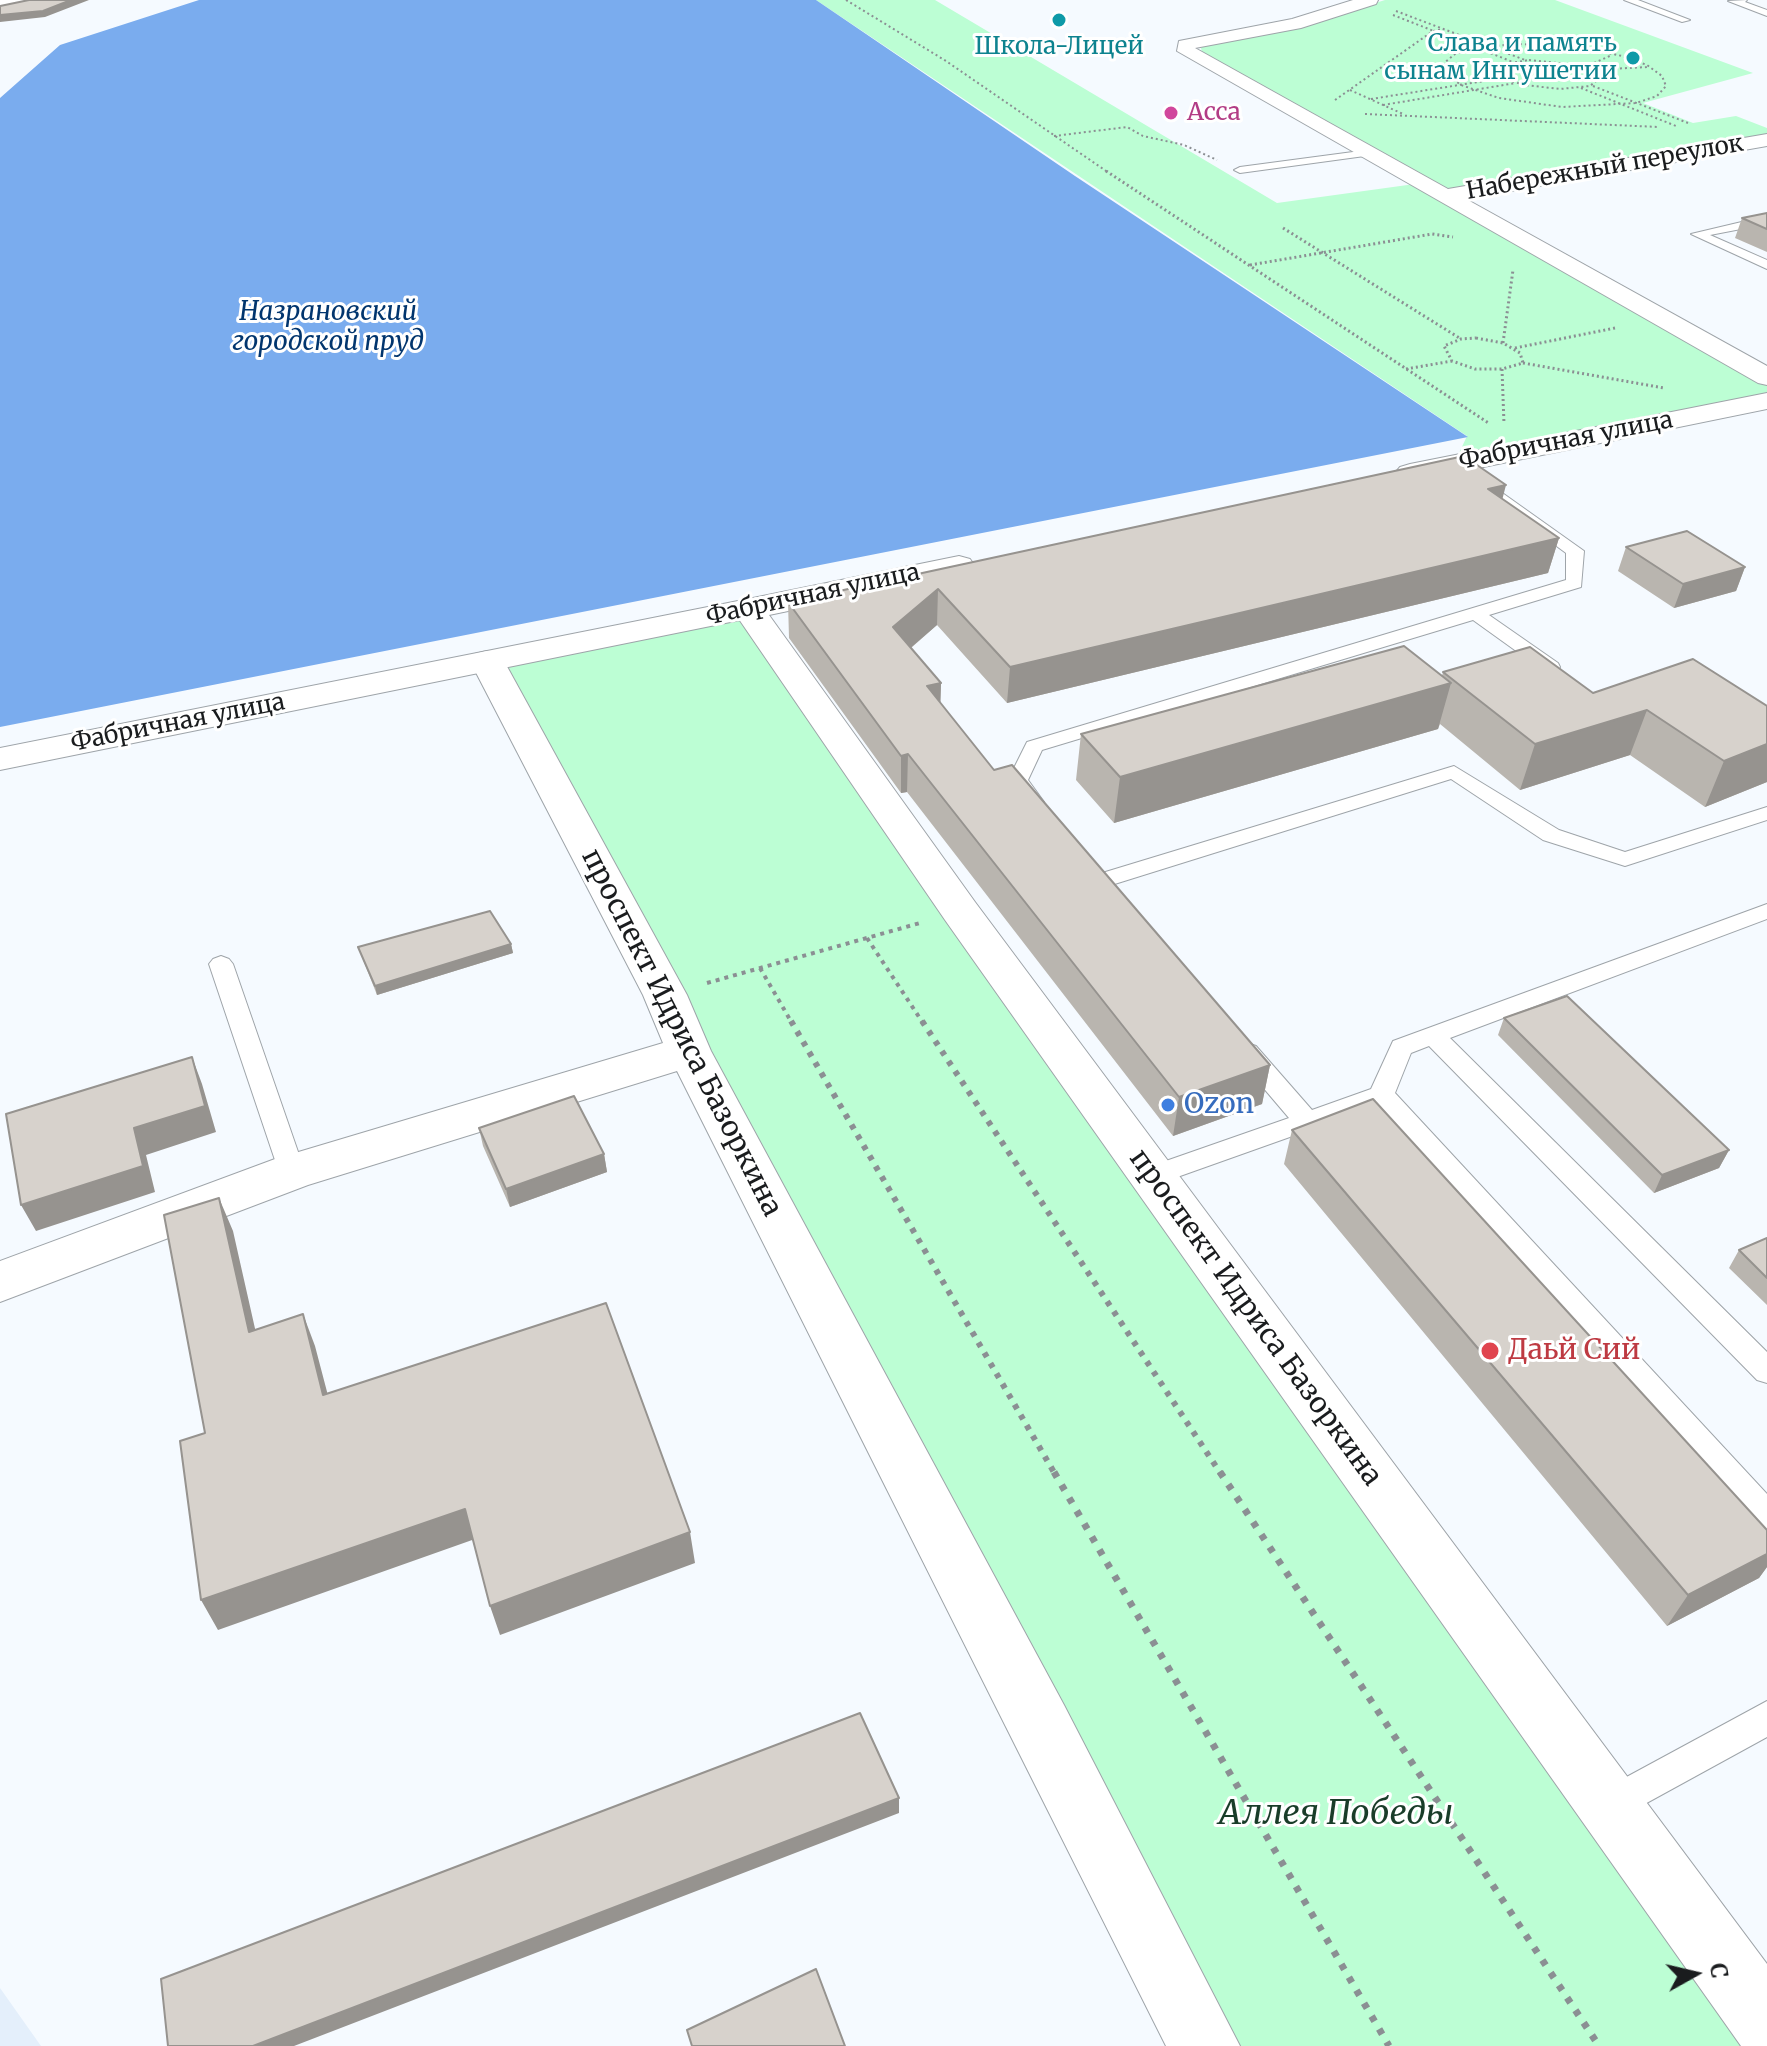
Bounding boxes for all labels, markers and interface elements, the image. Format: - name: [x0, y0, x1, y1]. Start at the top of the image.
- marker: Школа-Лицей: [1050, 11, 1068, 29]
- place label: Слава и память сынам Ингушетии: [1384, 30, 1617, 86]
- place label: Школа-Лицей: [974, 33, 1144, 61]
- marker: Слава и память сынам Ингушетии: [1624, 49, 1642, 67]
- place label: Асса: [1187, 99, 1241, 127]
- marker: Асса: [1162, 104, 1180, 122]
- street label: Набережный переулок: [1464, 129, 1746, 207]
- water label: Назрановский городской пруд: [232, 297, 424, 358]
- street label: Фабричная улица: [1457, 406, 1675, 476]
- street label: Фабричная улица: [704, 558, 922, 632]
- street label: Фабричная улица: [69, 688, 287, 758]
- street label: проспект Идриса Базоркина: [574, 844, 788, 1222]
- place label: Ozon: [1184, 1088, 1254, 1122]
- marker: Ozon: [1159, 1096, 1177, 1114]
- street label: проспект Идриса Базоркина: [1122, 1143, 1388, 1493]
- place label: Даьй Сий: [1508, 1334, 1640, 1368]
- marker: Даьй Сий: [1479, 1340, 1501, 1362]
- park label: Аллея Победы: [1219, 1794, 1453, 1834]
- north arrow: [1655, 1934, 1735, 2014]
- text: С: [1704, 1961, 1734, 1980]

